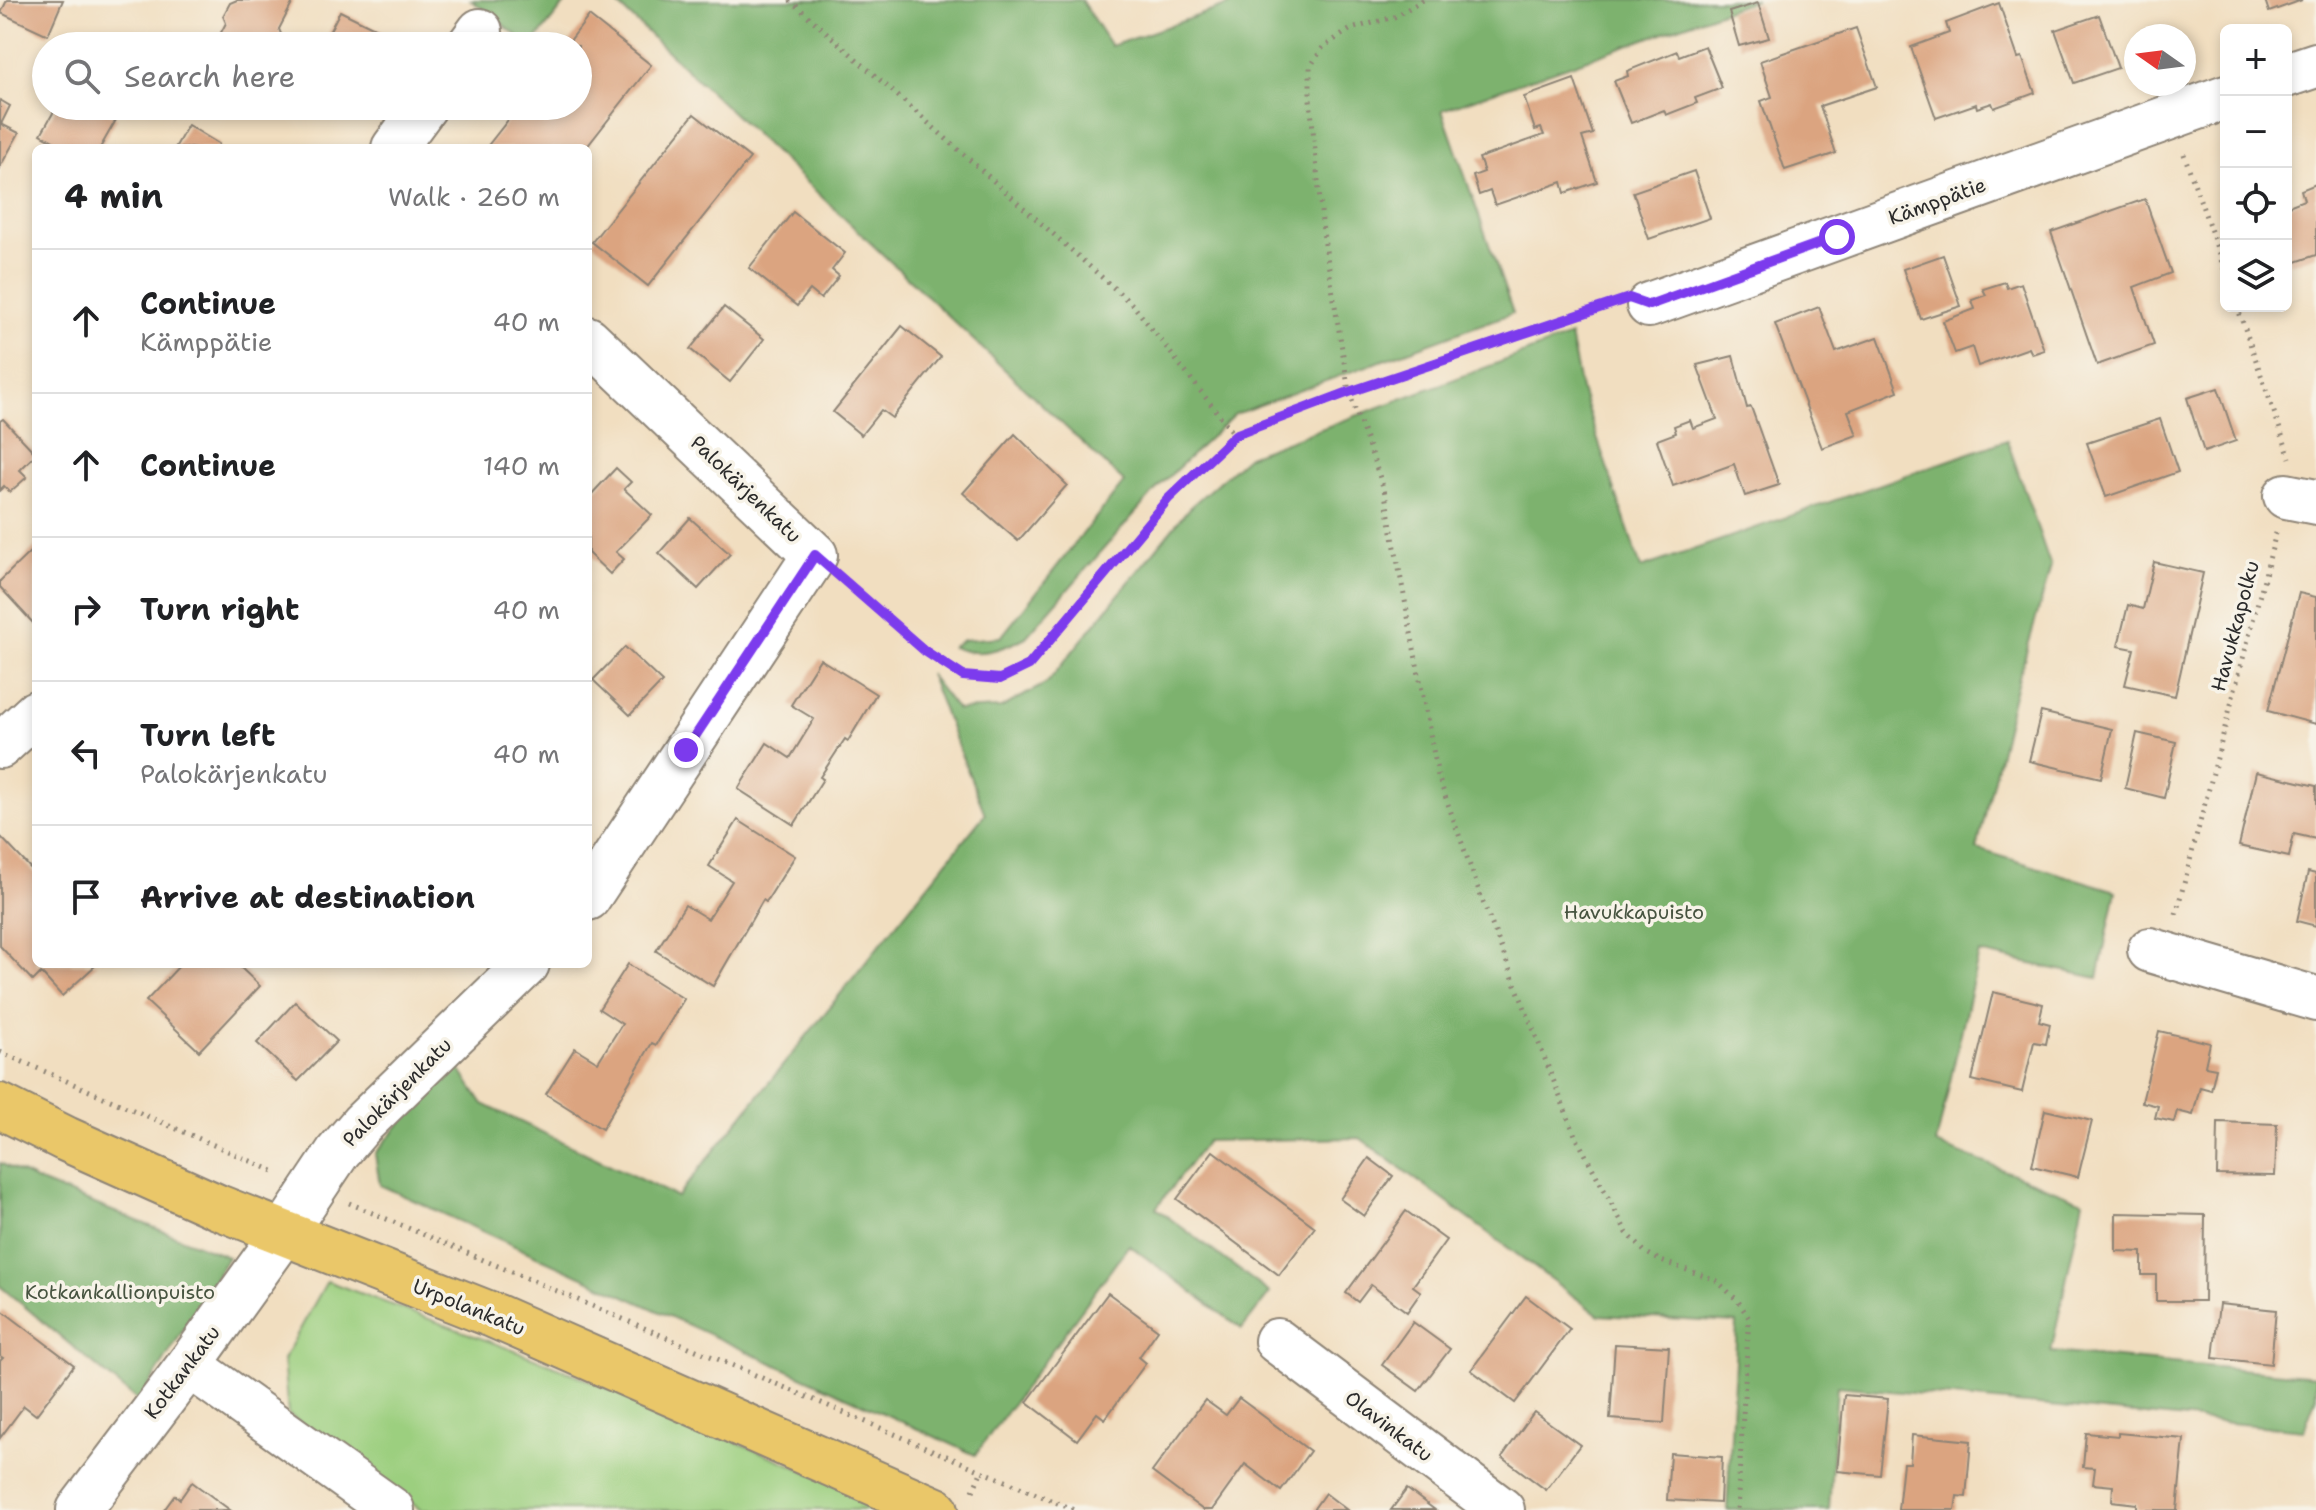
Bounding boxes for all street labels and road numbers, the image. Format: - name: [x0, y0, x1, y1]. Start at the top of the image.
- street label: Kämppätie: [1885, 171, 1989, 231]
- street label: Palokärjenkatu: [685, 430, 807, 548]
- street label: Havukkapolku: [2205, 558, 2265, 694]
- street label: Palokärjenkatu: [337, 1032, 457, 1152]
- street label: Urpolankatu: [409, 1273, 529, 1341]
- street label: Kotkankatu: [138, 1320, 226, 1424]
- street label: Olavinkatu: [1340, 1384, 1438, 1468]

